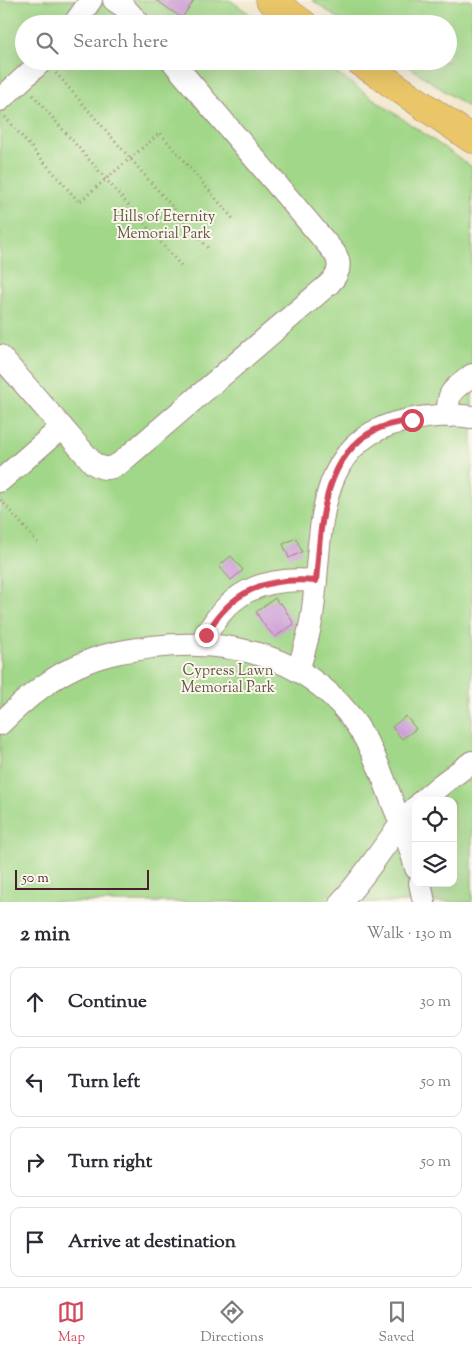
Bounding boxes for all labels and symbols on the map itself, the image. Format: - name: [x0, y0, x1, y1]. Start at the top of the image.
- park label: Hills of Eternity Memorial Park: [113, 207, 216, 245]
- route start: [401, 409, 424, 432]
- route end: [195, 624, 218, 647]
- park label: Cypress Lawn Memorial Park: [181, 661, 275, 699]
- scale bar: [15, 867, 149, 890]

